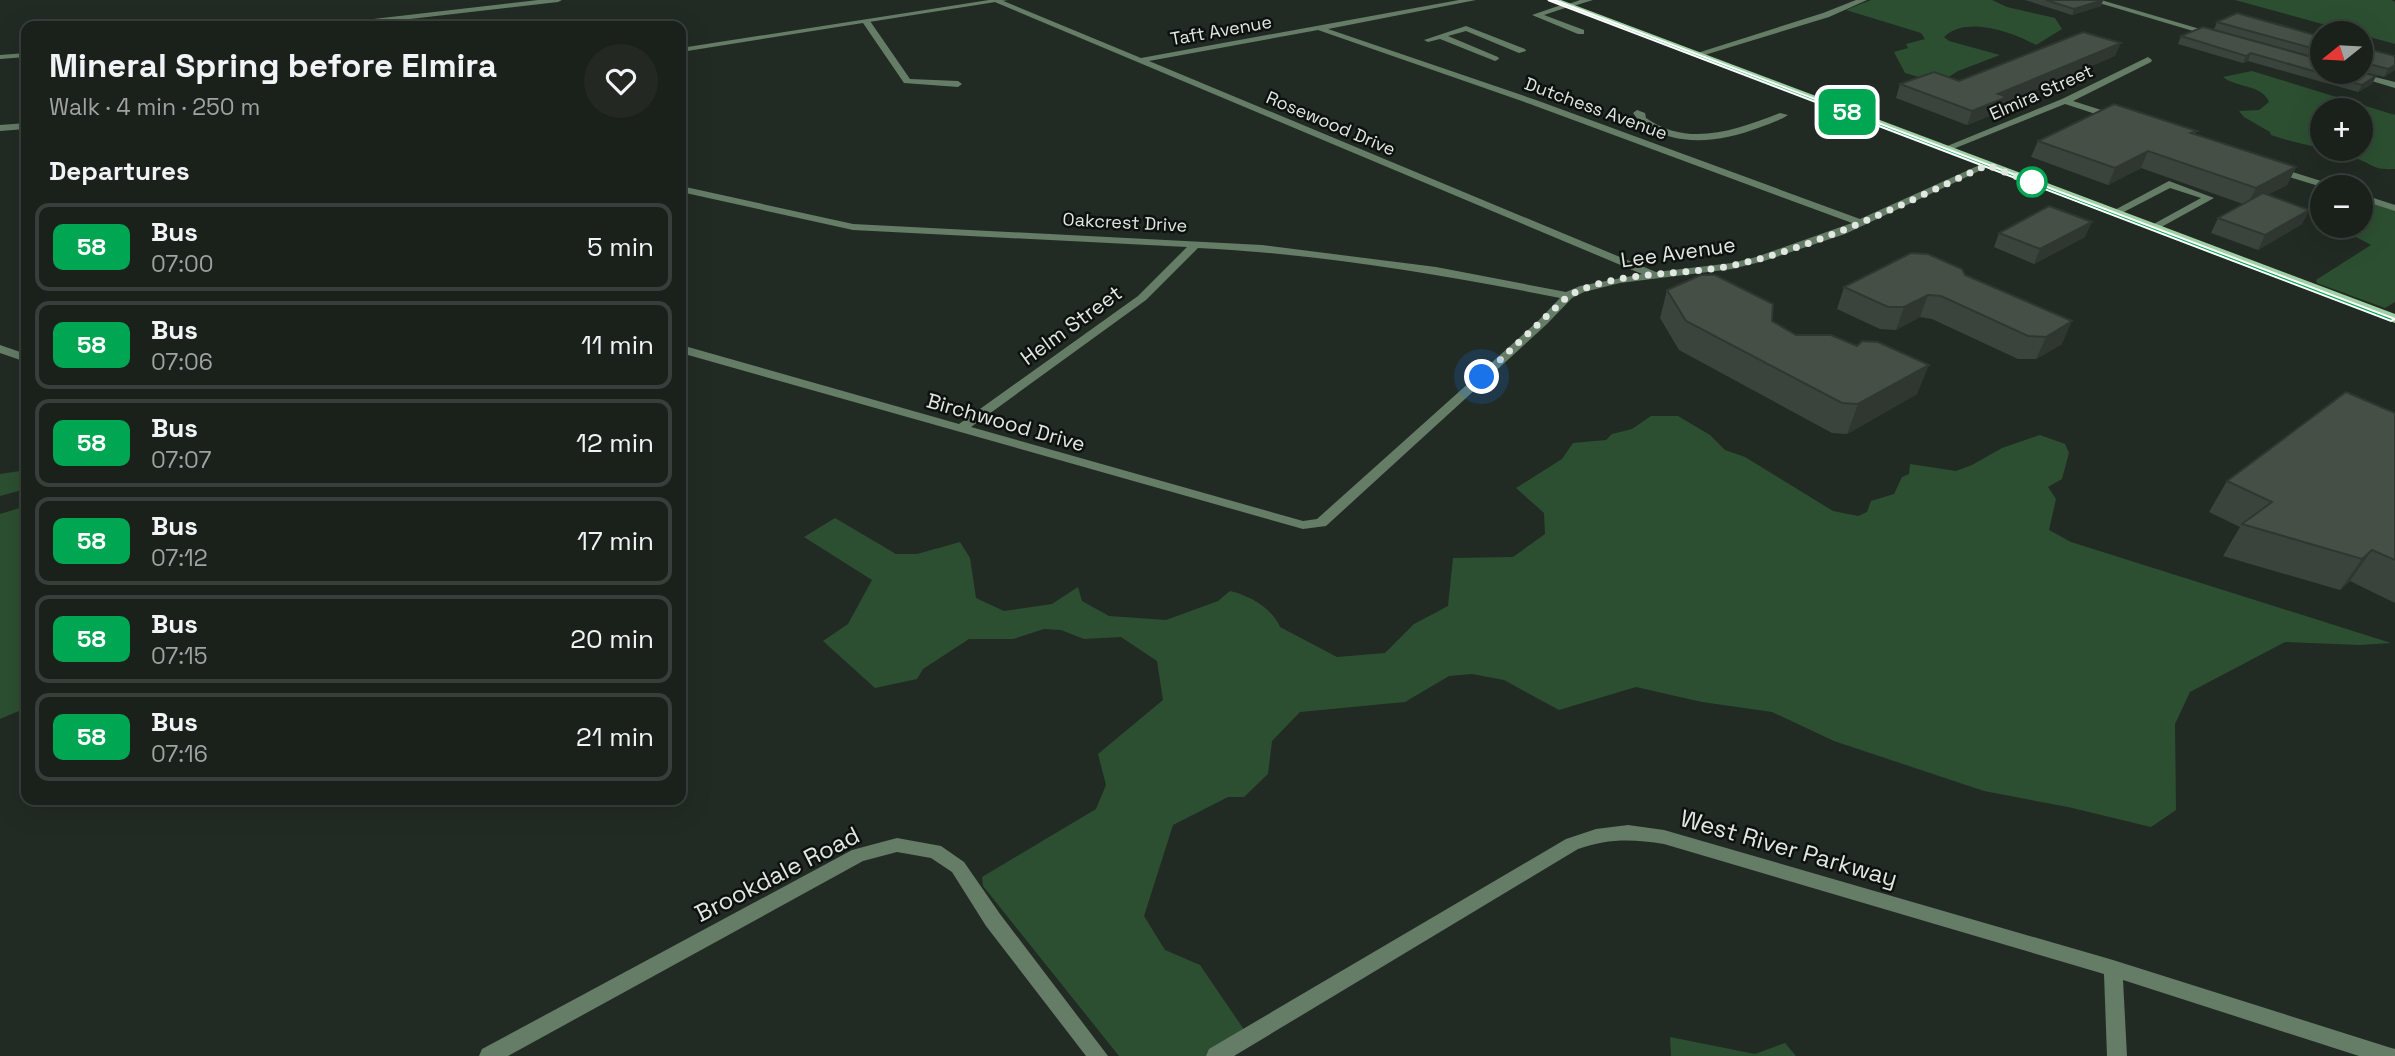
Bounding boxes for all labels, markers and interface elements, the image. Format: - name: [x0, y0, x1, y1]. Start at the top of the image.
- street label: Taft Avenue: [1168, 10, 1274, 50]
- north arrow: [2310, 21, 2373, 84]
- map controls: [2310, 21, 2373, 238]
- button: heart: [584, 44, 658, 118]
- text: Mineral Spring before Elmira: [49, 45, 497, 87]
- street label: Elmira Street: [1986, 59, 2096, 125]
- street label: Dutchess Avenue: [1521, 71, 1671, 145]
- street label: Rosewood Drive: [1263, 85, 1399, 161]
- line badge: 58: [1815, 89, 1878, 135]
- text: Walk · 4 min · 250 m: [49, 92, 260, 122]
- text: 58: [1833, 96, 1861, 127]
- button: +: [2310, 98, 2373, 161]
- text: Departures: [49, 154, 190, 188]
- unlabelled marker: [2017, 167, 2047, 197]
- button: −: [2310, 175, 2373, 238]
- street label: Oakcrest Drive: [1062, 207, 1188, 237]
- text: Bus: [151, 215, 198, 249]
- text: 5 min: [587, 230, 654, 264]
- text: 58: [77, 231, 106, 262]
- street label: Lee Avenue: [1619, 231, 1737, 273]
- text: 07:00: [151, 249, 214, 279]
- street label: Helm Street: [1015, 279, 1127, 371]
- text: Bus: [151, 313, 198, 347]
- text: 11 min: [581, 328, 654, 362]
- text: 58: [77, 329, 106, 360]
- text: 07:06: [151, 347, 213, 377]
- your location: [1464, 359, 1499, 394]
- street label: Birchwood Drive: [924, 386, 1088, 458]
- text: Bus: [151, 411, 198, 445]
- text: 12 min: [576, 426, 654, 460]
- text: 58: [77, 427, 106, 458]
- text: 07:07: [151, 445, 211, 475]
- text: Bus: [151, 509, 198, 543]
- text: 17 min: [577, 524, 654, 558]
- text: 58: [77, 525, 106, 556]
- text: 07:12: [151, 543, 208, 573]
- text: Bus: [151, 607, 198, 641]
- text: 20 min: [570, 622, 654, 656]
- text: 58: [77, 623, 106, 654]
- text: 07:15: [151, 641, 208, 671]
- text: Bus: [151, 705, 198, 739]
- text: 21 min: [576, 720, 654, 754]
- text: 58: [77, 721, 106, 752]
- text: 07:16: [151, 739, 208, 769]
- street label: West River Parkway: [1677, 802, 1901, 894]
- street label: Brookdale Road: [689, 819, 865, 929]

